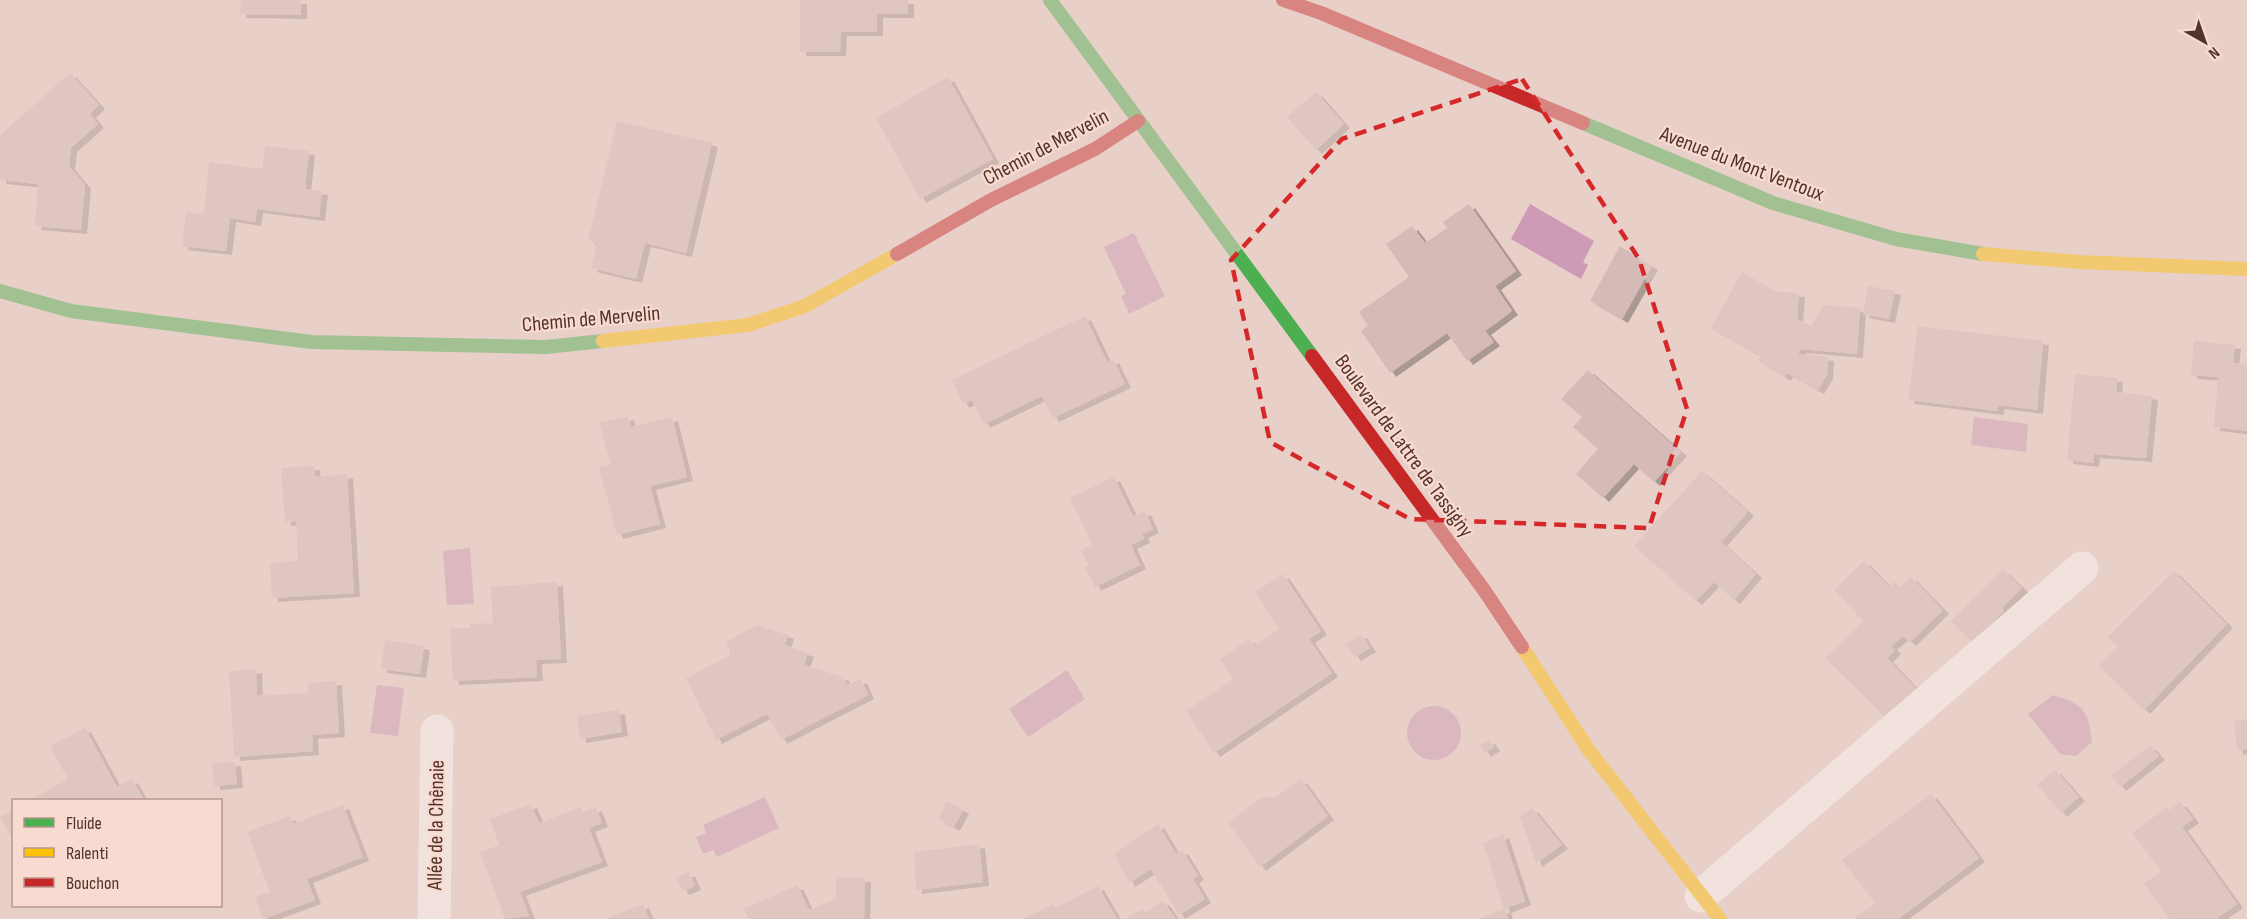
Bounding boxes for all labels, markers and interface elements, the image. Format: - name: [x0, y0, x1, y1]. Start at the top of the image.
- north arrow: [2175, 12, 2235, 72]
- text: N: [2204, 42, 2223, 62]
- street label: Chemin de Mervelin: [979, 103, 1113, 191]
- street label: Avenue du Mont Ventoux: [1656, 121, 1828, 207]
- street label: Chemin de Mervelin: [521, 301, 661, 337]
- street label: Boulevard de Lattre de Tassigny: [1329, 350, 1479, 542]
- street label: Allée de la Chênaie: [422, 760, 450, 891]
- legend: [12, 799, 222, 907]
- text: Fluide: [66, 813, 102, 834]
- text: Ralenti: [66, 843, 108, 864]
- text: Bouchon: [66, 873, 119, 894]

